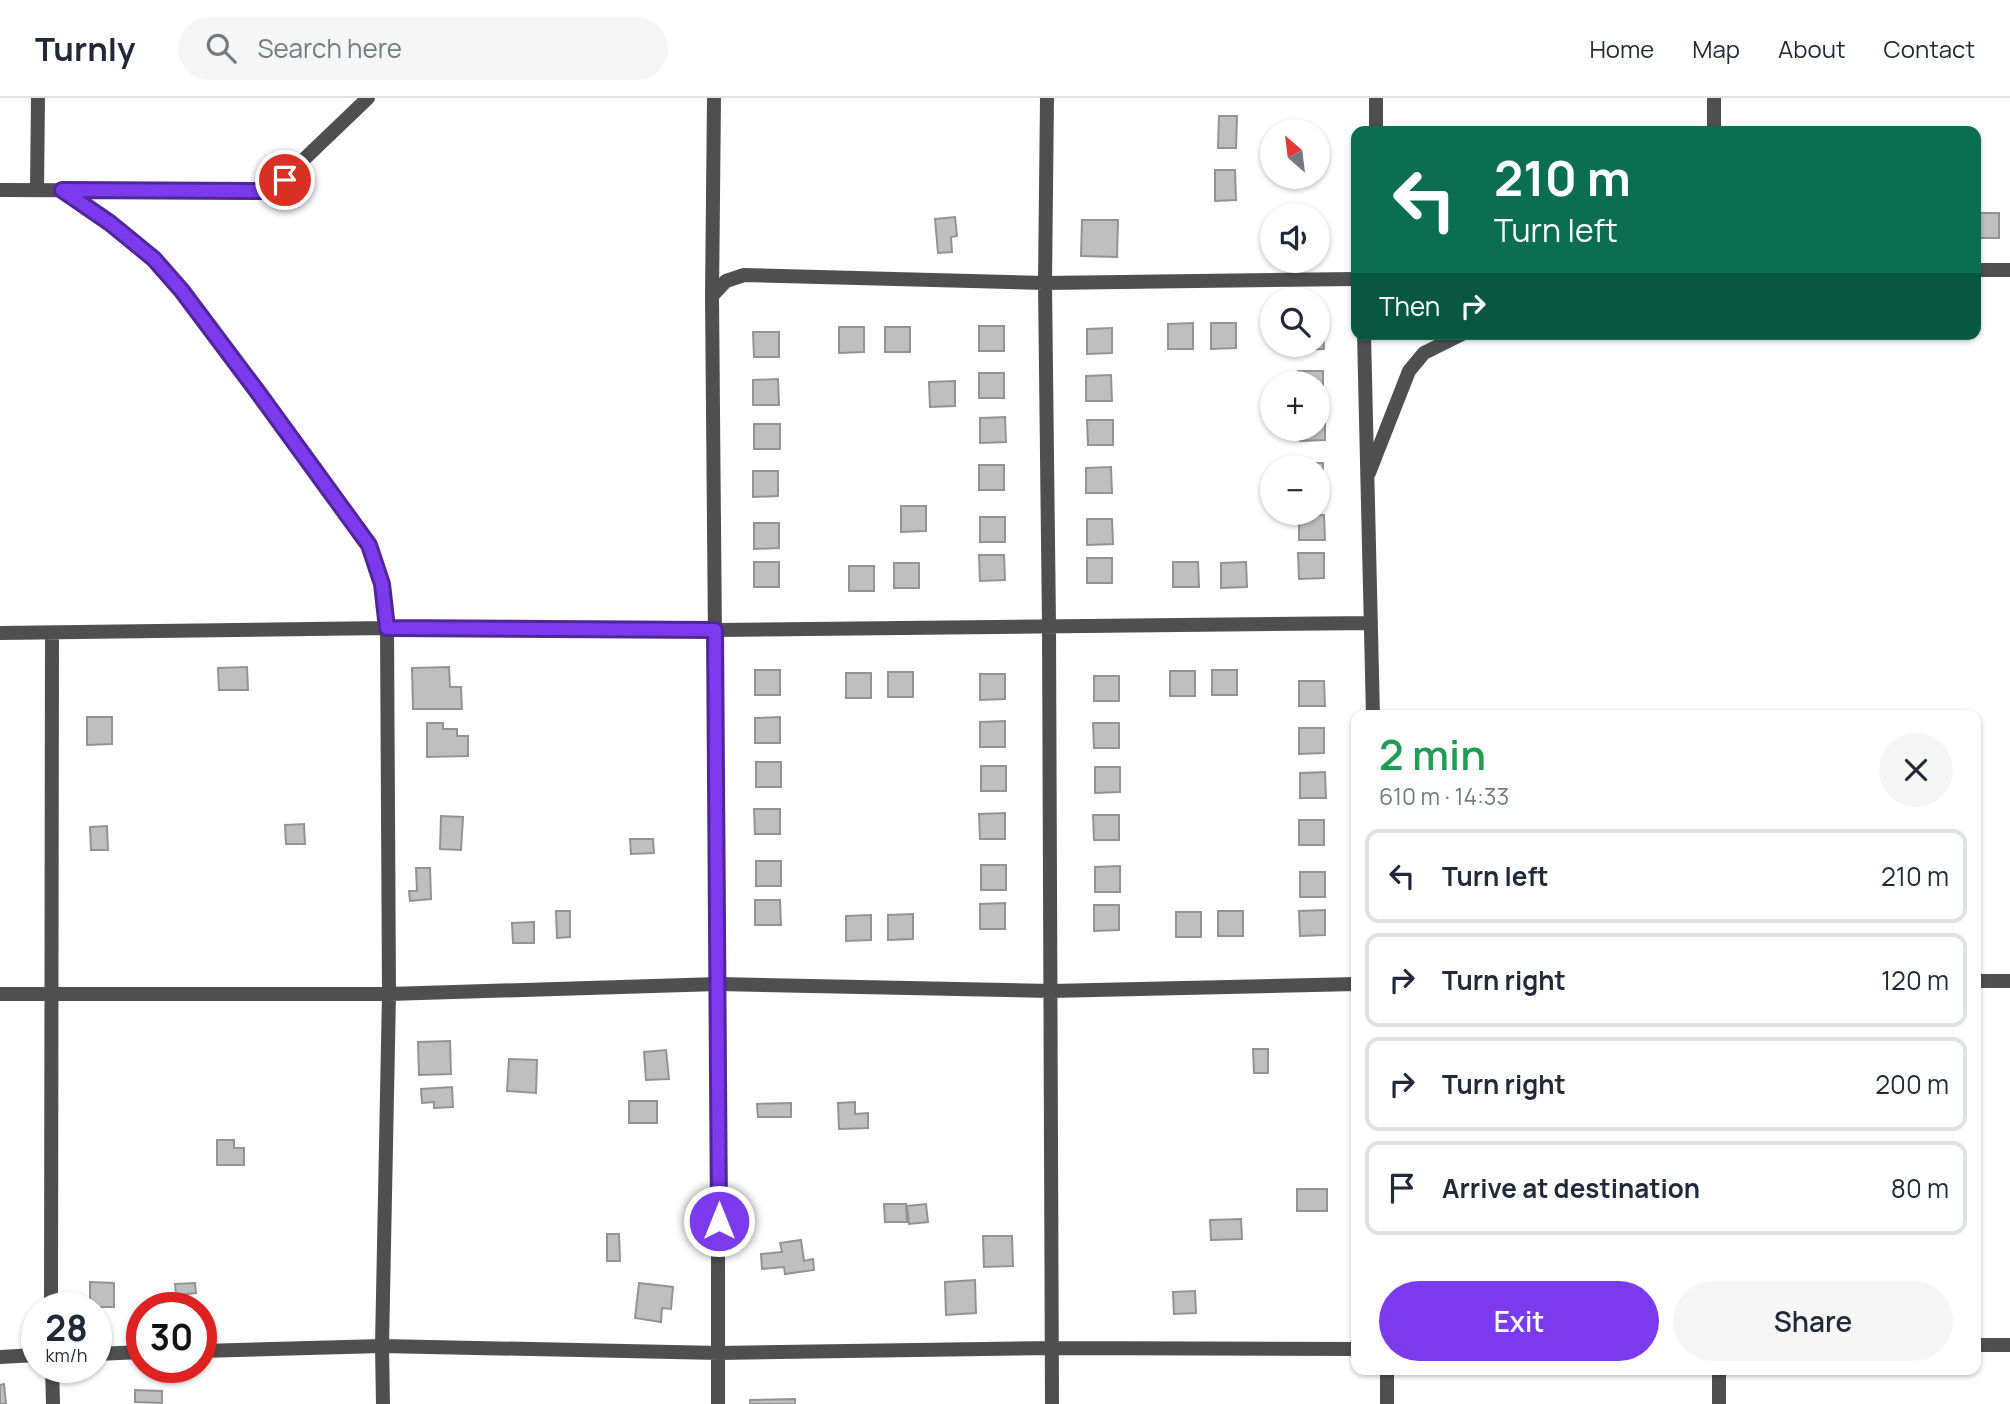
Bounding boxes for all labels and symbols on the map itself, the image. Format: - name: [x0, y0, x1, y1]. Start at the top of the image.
- north arrow: [1260, 119, 1330, 189]
- pin: [255, 150, 315, 210]
- position arrow: [682, 1184, 756, 1258]
- speed limit sign: 30: [126, 1292, 217, 1383]

